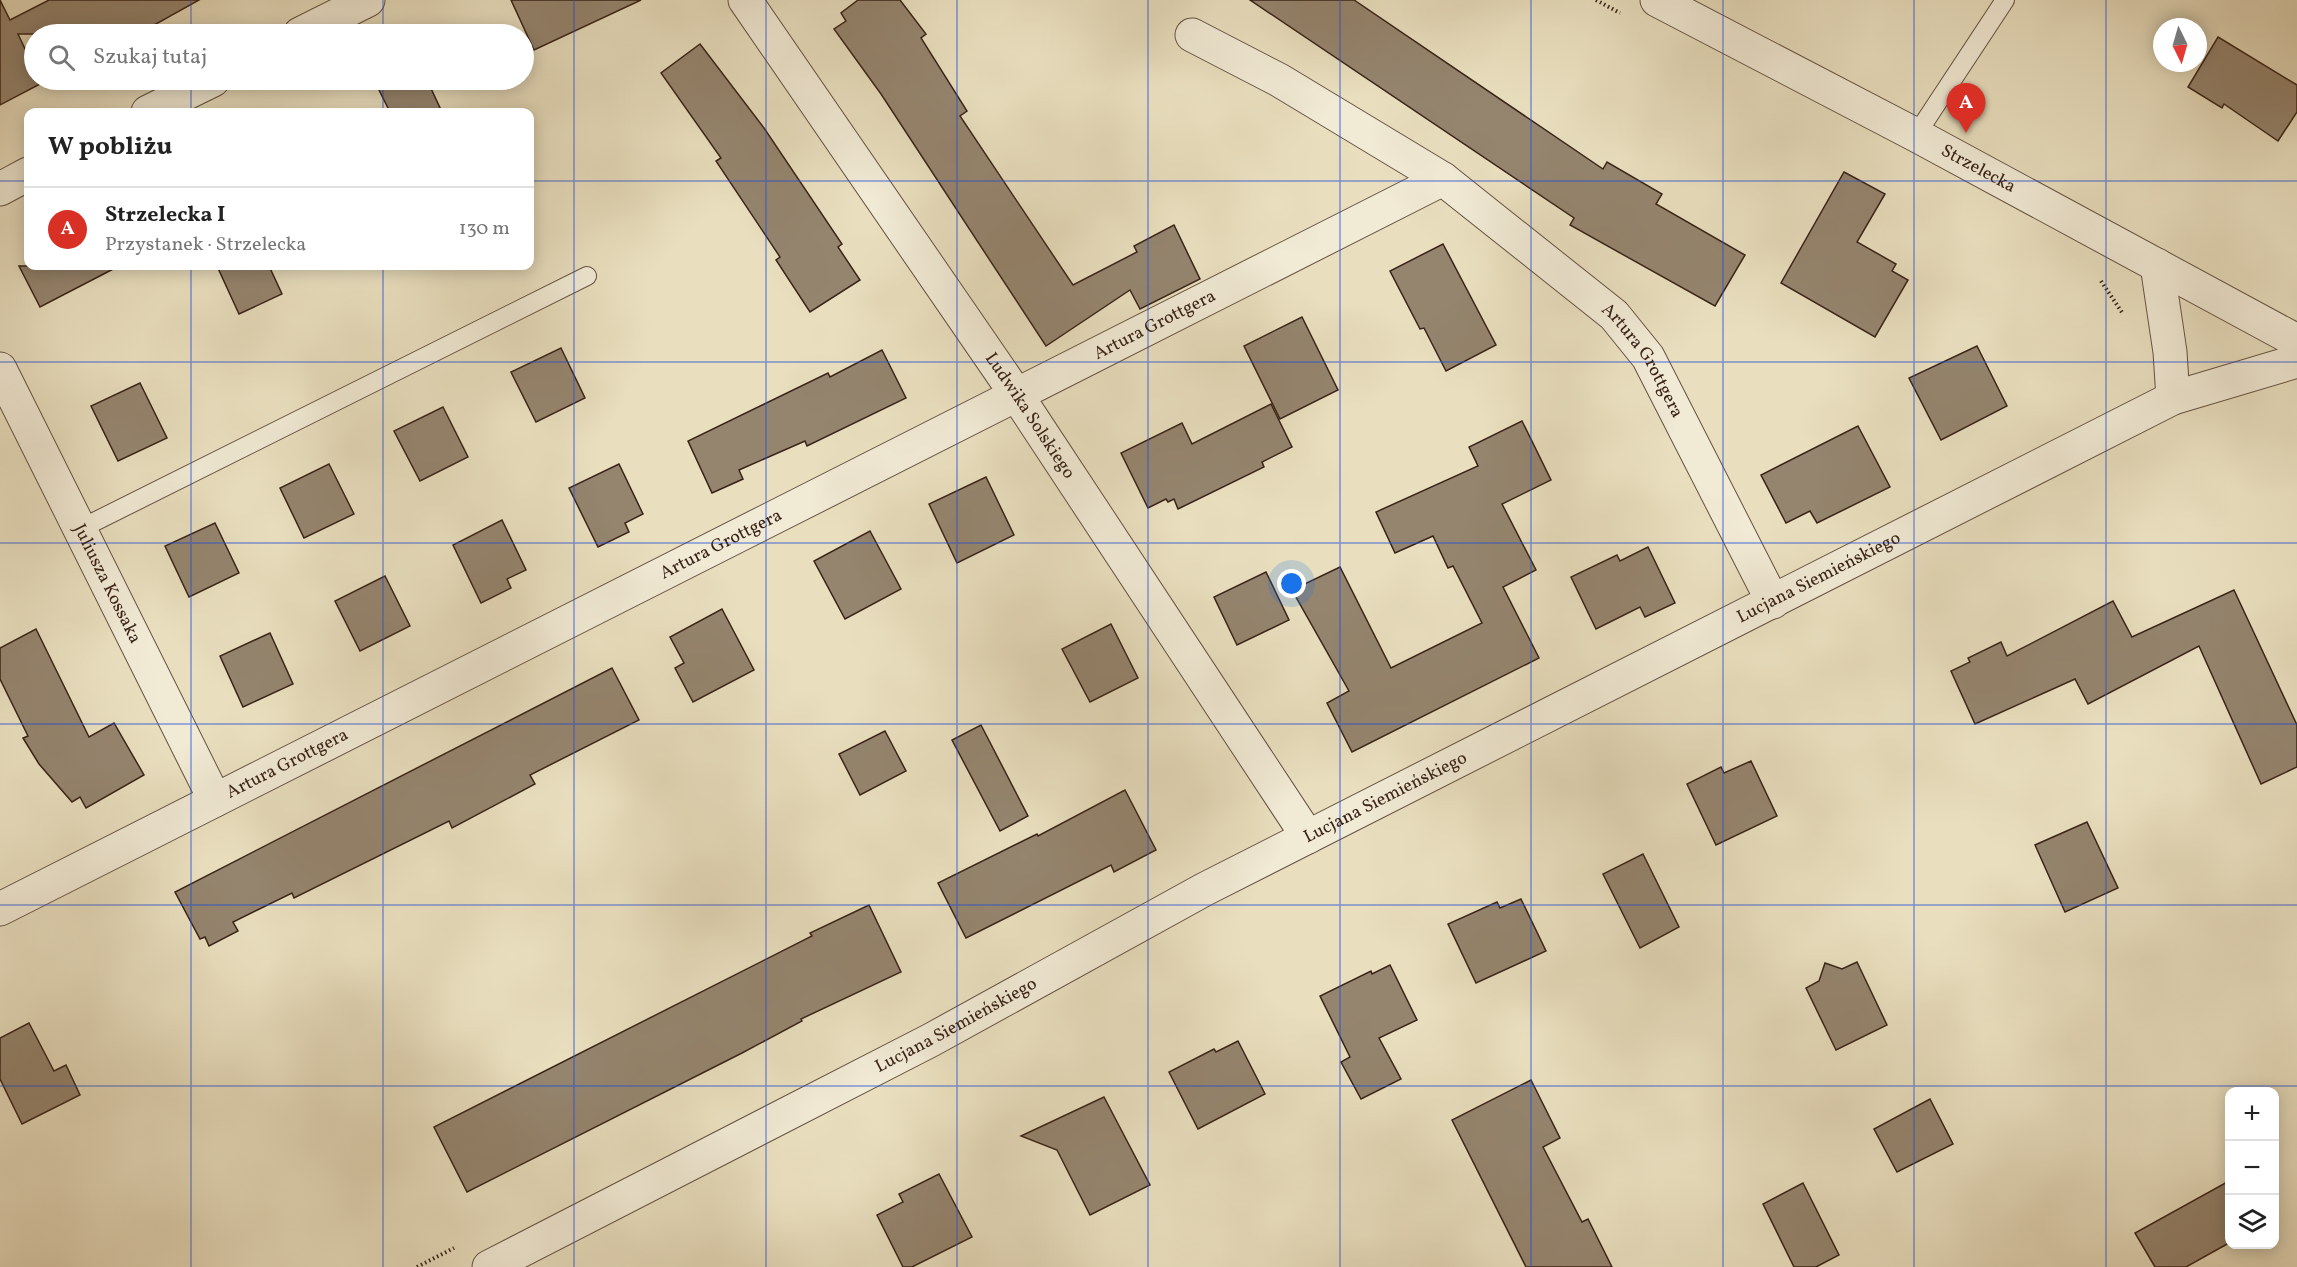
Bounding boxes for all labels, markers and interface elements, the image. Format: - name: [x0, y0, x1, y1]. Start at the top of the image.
- north arrow: [2153, 18, 2207, 72]
- search box: [24, 24, 534, 90]
- icon: search: [45, 41, 78, 74]
- text: Szukaj tutaj: [93, 42, 207, 73]
- pin: A: [1946, 84, 1986, 133]
- text: W pobliżu: [48, 129, 172, 165]
- street label: Strzelecka: [1937, 138, 2020, 199]
- text: Strzelecka I: [105, 200, 225, 231]
- text: A: [60, 215, 75, 243]
- text: 130 m: [459, 215, 510, 243]
- text: Przystanek · Strzelecka: [105, 231, 306, 259]
- street label: Artura Grottgera: [1089, 283, 1220, 366]
- street label: Artura Grottgera: [1596, 297, 1690, 422]
- street label: Ludwika Solskiego: [979, 348, 1081, 484]
- street label: Artura Grottgera: [656, 503, 786, 586]
- street label: Juliusza Kossaka: [67, 520, 147, 648]
- street label: Lucjana Siemieńskiego: [1733, 526, 1905, 630]
- your location: [1277, 569, 1306, 598]
- street label: Artura Grottgera: [222, 722, 353, 805]
- street label: Lucjana Siemieńskiego: [1299, 746, 1472, 849]
- street label: Lucjana Siemieńskiego: [871, 971, 1042, 1079]
- map controls: [2225, 1087, 2279, 1249]
- button: +: [2225, 1087, 2279, 1141]
- button: −: [2225, 1141, 2279, 1195]
- button: layers: [2225, 1195, 2279, 1249]

